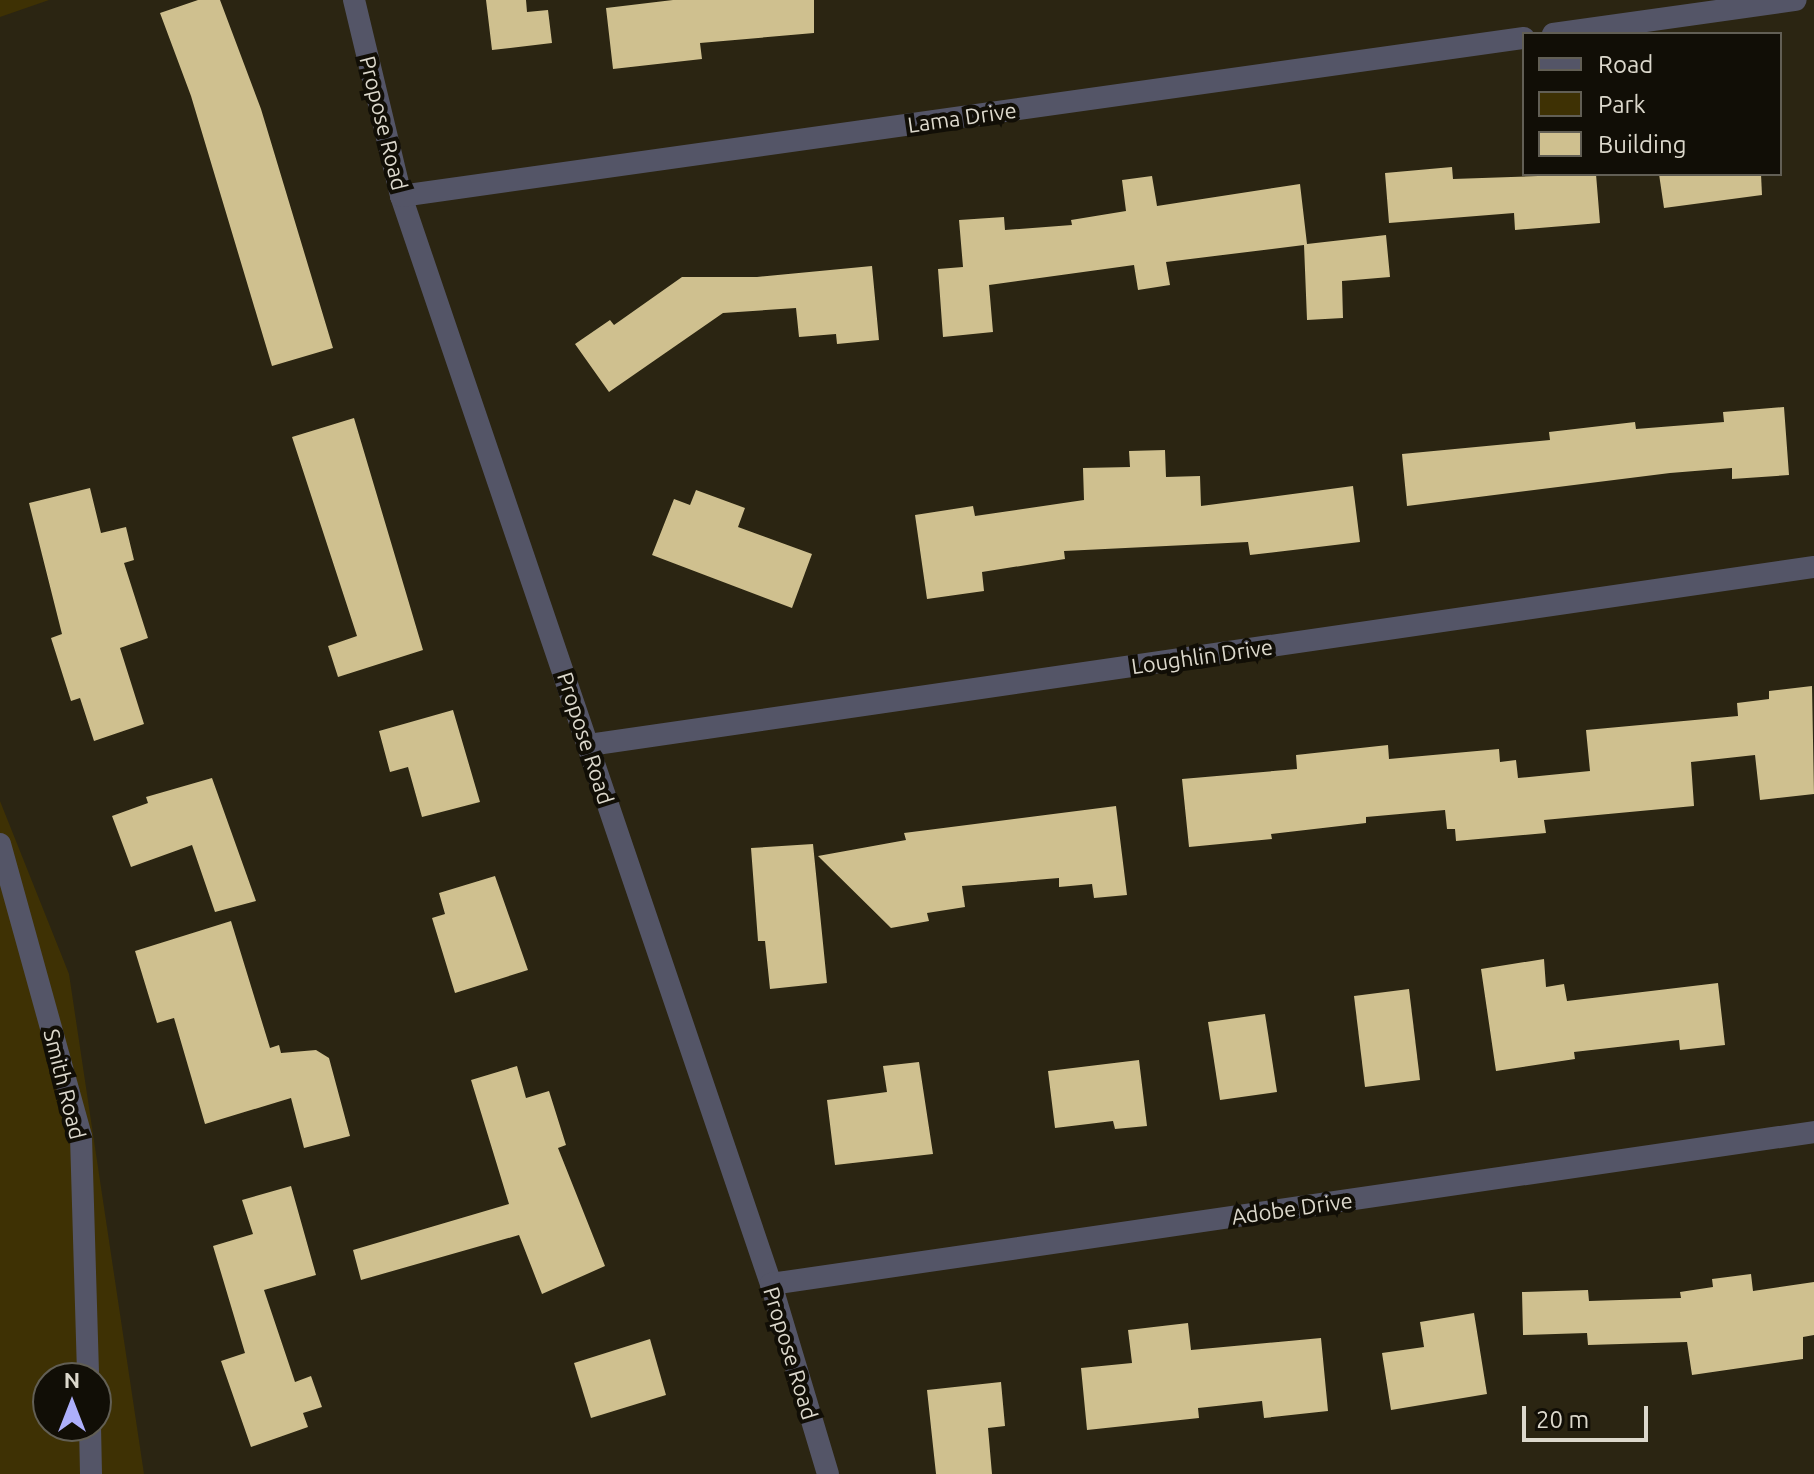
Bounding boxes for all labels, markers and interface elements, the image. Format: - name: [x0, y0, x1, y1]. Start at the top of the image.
- legend: [1522, 32, 1782, 176]
- text: Road: [1598, 51, 1653, 78]
- street label: Propose Road: [355, 53, 413, 193]
- text: Park: [1598, 91, 1646, 118]
- street label: Lama Drive: [906, 96, 1018, 138]
- text: Building: [1598, 131, 1686, 158]
- street label: Loughlin Drive: [1130, 633, 1274, 679]
- street label: Propose Road: [552, 669, 620, 807]
- street label: Smith Road: [39, 1026, 91, 1142]
- street label: Adobe Drive: [1230, 1186, 1354, 1230]
- street label: Propose Road: [758, 1283, 824, 1423]
- north arrow: [32, 1362, 112, 1442]
- text: N: [64, 1367, 80, 1392]
- scale bar: [1526, 1390, 1652, 1440]
- text: 20 m: [1536, 1406, 1589, 1433]

